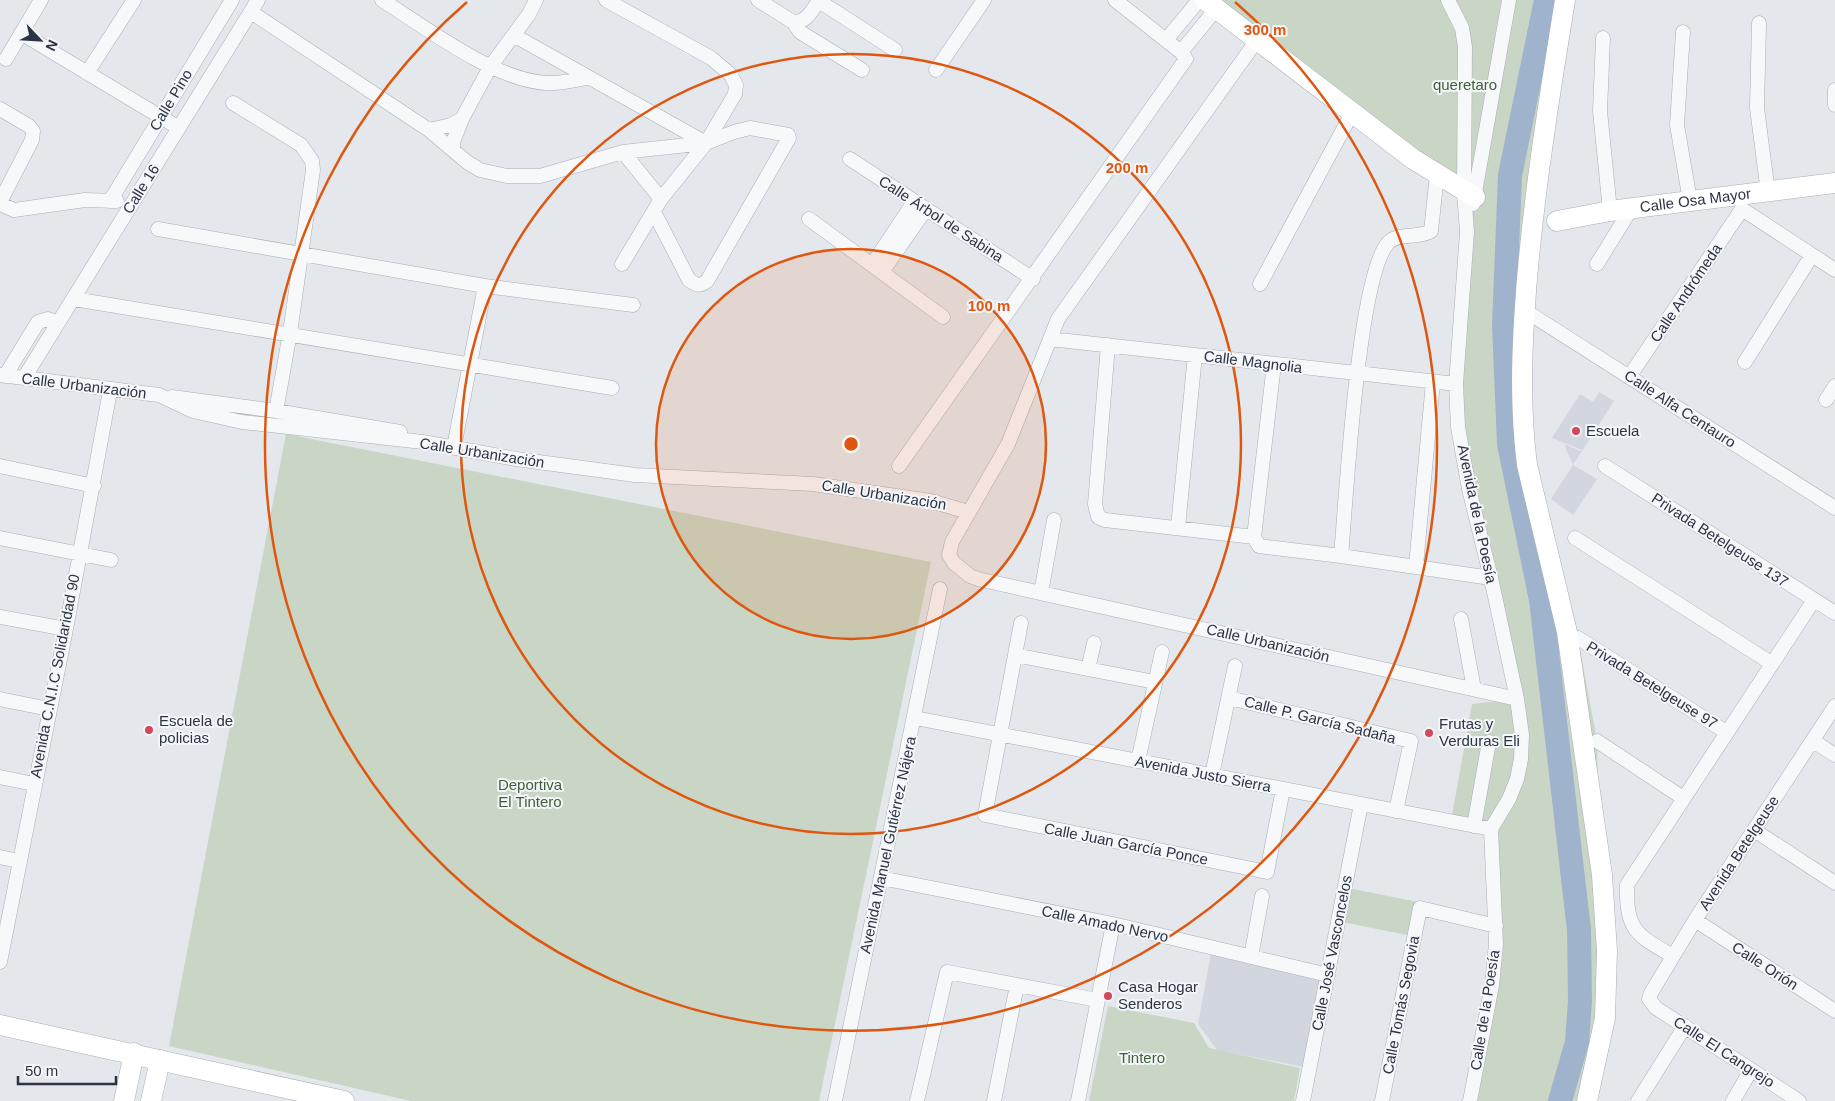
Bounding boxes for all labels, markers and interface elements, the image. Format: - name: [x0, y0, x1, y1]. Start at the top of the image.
- north arrow: [15, 15, 65, 65]
- text: 300 m: [1244, 21, 1286, 38]
- text: N: [42, 38, 61, 53]
- street label: Calle Pino: [146, 66, 195, 133]
- park label: queretaro: [1433, 76, 1497, 93]
- text: 200 m: [1106, 159, 1148, 176]
- street label: Calle 16: [119, 161, 162, 217]
- street label: Calle Árbol de Sabina: [876, 172, 1007, 266]
- street label: Calle Osa Mayor: [1639, 185, 1752, 215]
- street label: Calle Andrómeda: [1646, 240, 1725, 345]
- text: 100 m: [968, 297, 1010, 314]
- street label: Calle Magnolia: [1203, 347, 1304, 376]
- street label: Calle Alfa Centauro: [1621, 366, 1739, 451]
- street label: Calle Urbanización: [21, 369, 148, 402]
- place label: Escuela: [1586, 422, 1640, 439]
- marker: Escuela: [1570, 425, 1582, 437]
- street label: Calle Urbanización: [419, 434, 546, 471]
- centre of rings: [842, 435, 860, 453]
- street label: Avenida de la Poesía: [1454, 443, 1501, 586]
- street label: Calle Urbanización: [821, 476, 948, 513]
- street label: Privada Betelgeuse 137: [1649, 489, 1792, 590]
- street label: Avenida C.N.I.C Solidaridad 90: [26, 573, 83, 779]
- street label: Calle Urbanización: [1205, 620, 1331, 665]
- street label: Privada Betelgeuse 97: [1584, 637, 1721, 732]
- street label: Calle P. García Sadaña: [1243, 692, 1398, 747]
- place label: Escuela de policias: [159, 712, 233, 746]
- place label: Frutas y Verduras Eli: [1439, 715, 1520, 749]
- marker: Escuela de policias: [143, 724, 155, 736]
- marker: Frutas y Verduras Eli: [1423, 727, 1435, 739]
- street label: Avenida Manuel Gutiérrez Nájera: [856, 734, 919, 955]
- street label: Avenida Justo Sierra: [1134, 752, 1273, 795]
- park label: Deportiva El Tintero: [498, 776, 563, 810]
- street label: Avenida Betelgeuse: [1695, 792, 1782, 913]
- street label: Calle Juan García Ponce: [1043, 819, 1210, 868]
- street label: Calle José Vasconcelos: [1308, 874, 1355, 1032]
- street label: Calle Amado Nervo: [1040, 902, 1170, 945]
- street label: Calle Tomás Segovia: [1379, 934, 1422, 1076]
- street label: Calle Orión: [1729, 938, 1801, 993]
- street label: Calle de la Poesía: [1467, 948, 1503, 1071]
- place label: Casa Hogar Senderos: [1118, 978, 1198, 1012]
- marker: Casa Hogar Senderos: [1102, 990, 1114, 1002]
- street label: Calle El Cangrejo: [1671, 1013, 1778, 1090]
- park label: Tintero: [1119, 1049, 1165, 1066]
- scale bar: [18, 1054, 115, 1086]
- text: 50 m: [25, 1062, 58, 1079]

